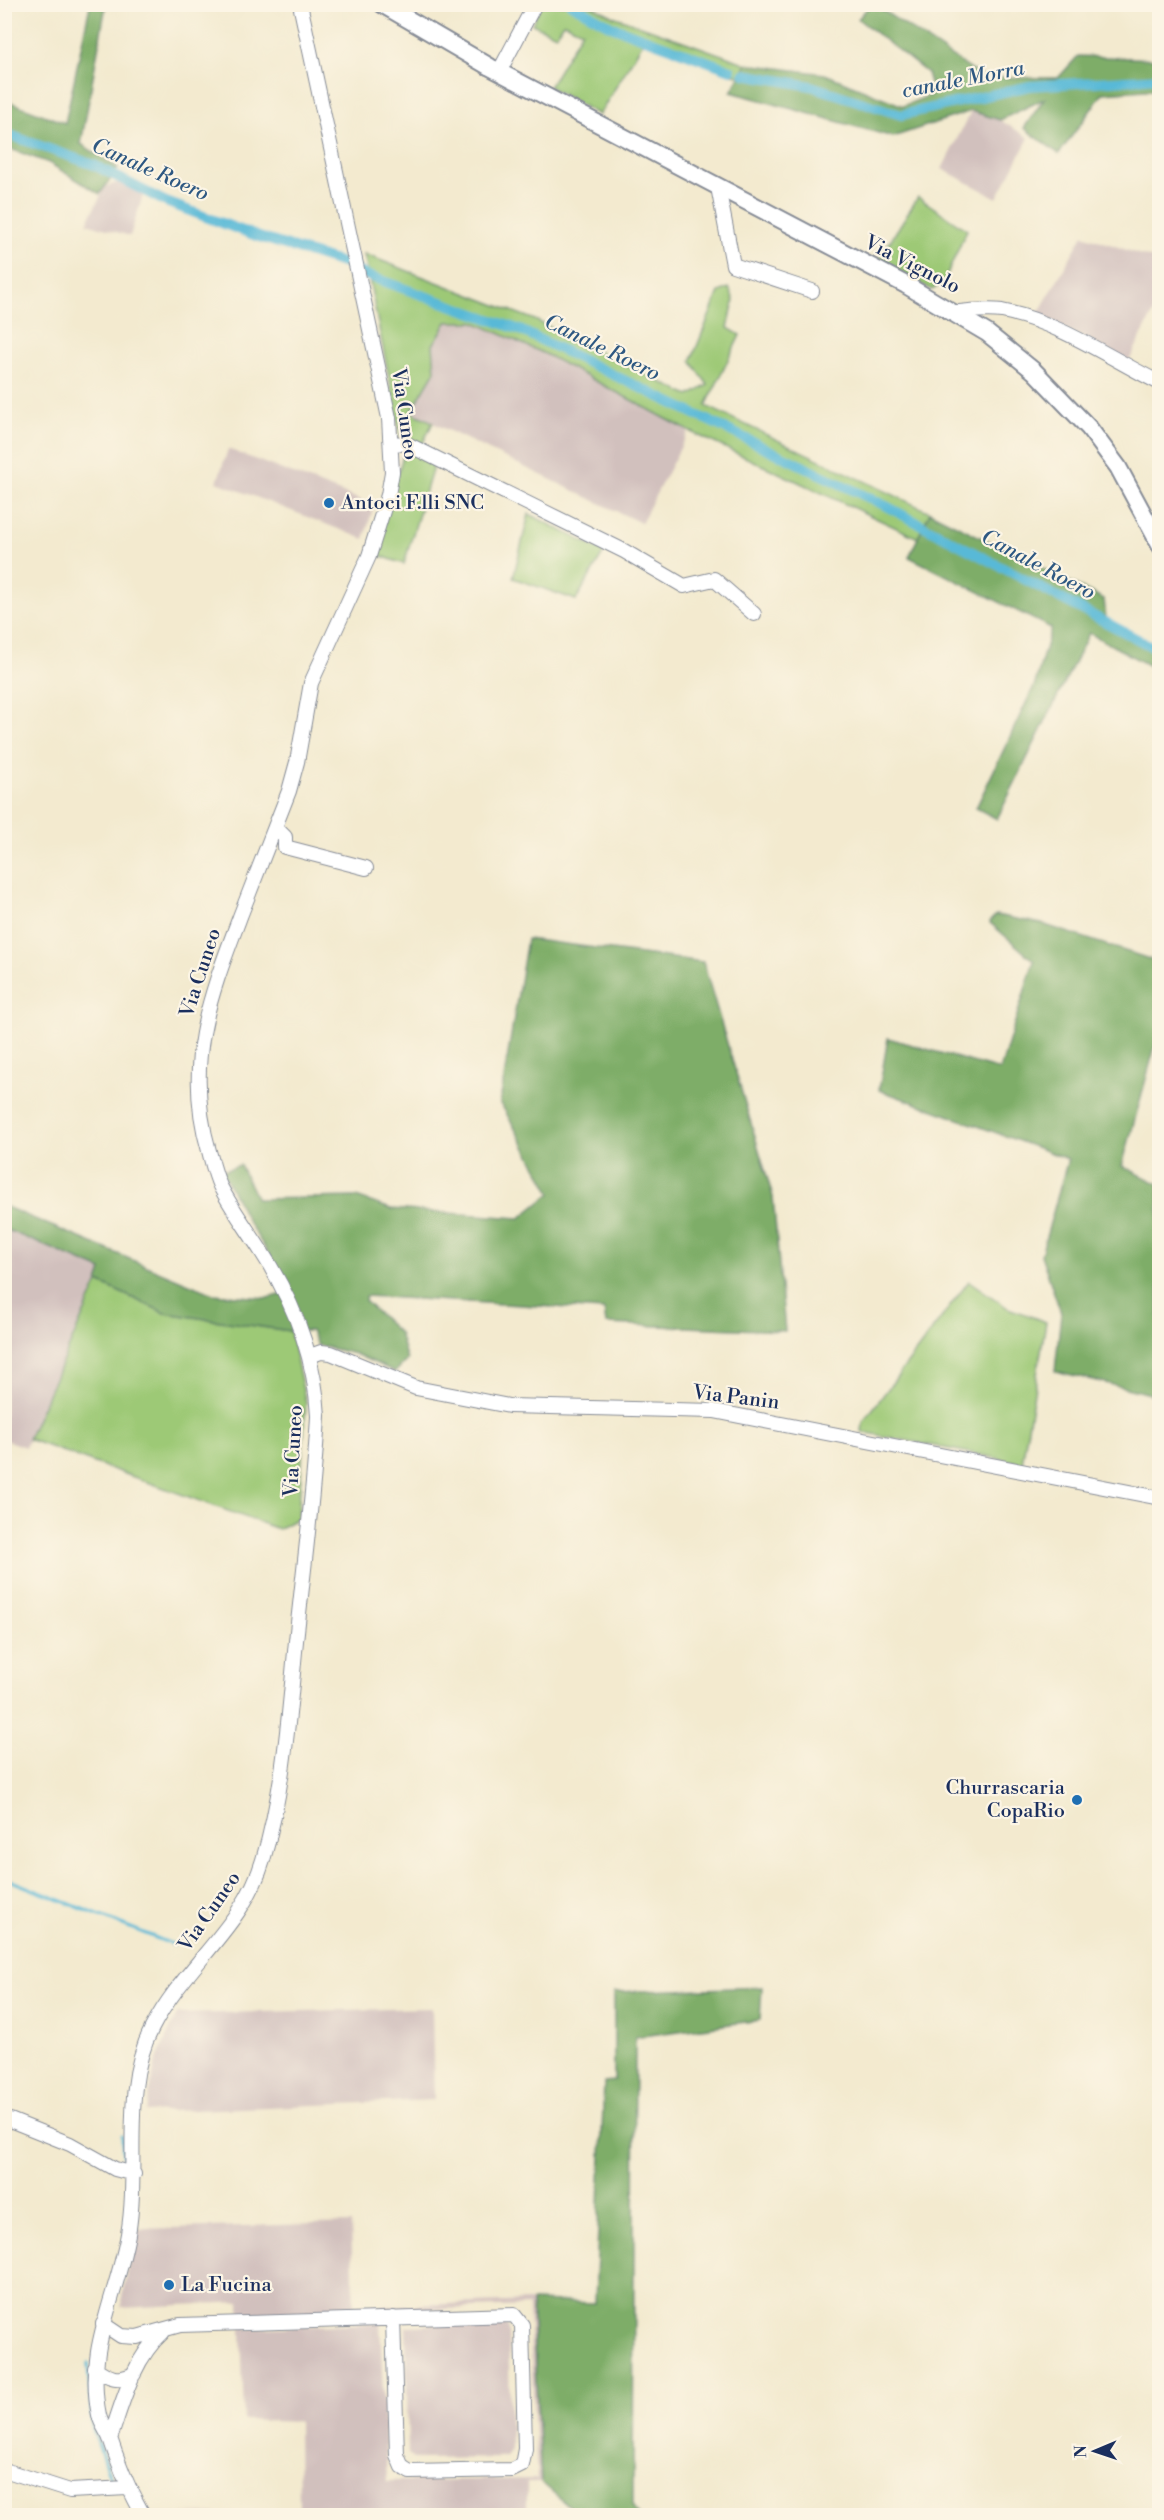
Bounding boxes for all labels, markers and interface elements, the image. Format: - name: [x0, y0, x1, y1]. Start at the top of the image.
- water label: canale Morra: [900, 55, 1027, 105]
- water label: Canale Roero: [87, 133, 213, 207]
- street label: Via Vignolo: [859, 230, 964, 300]
- water label: Canale Roero: [540, 309, 664, 387]
- street label: Via Cuneo: [385, 366, 423, 461]
- place label: Antoci F.lli SNC: [340, 491, 484, 516]
- marker: Antoci F.lli SNC: [322, 496, 336, 510]
- water label: Canale Roero: [977, 524, 1099, 606]
- street label: Via Cuneo: [175, 925, 227, 1022]
- street label: Via Panin: [690, 1380, 781, 1416]
- street label: Via Cuneo: [279, 1404, 309, 1499]
- place label: Churrascaria CopaRio: [945, 1776, 1066, 1824]
- marker: Churrascaria CopaRio: [1070, 1793, 1084, 1807]
- street label: Via Cuneo: [173, 1867, 247, 1958]
- place label: La Fucina: [181, 2273, 272, 2298]
- marker: La Fucina: [162, 2278, 176, 2292]
- north arrow: [1065, 2421, 1125, 2481]
- text: N: [1071, 2444, 1091, 2458]

